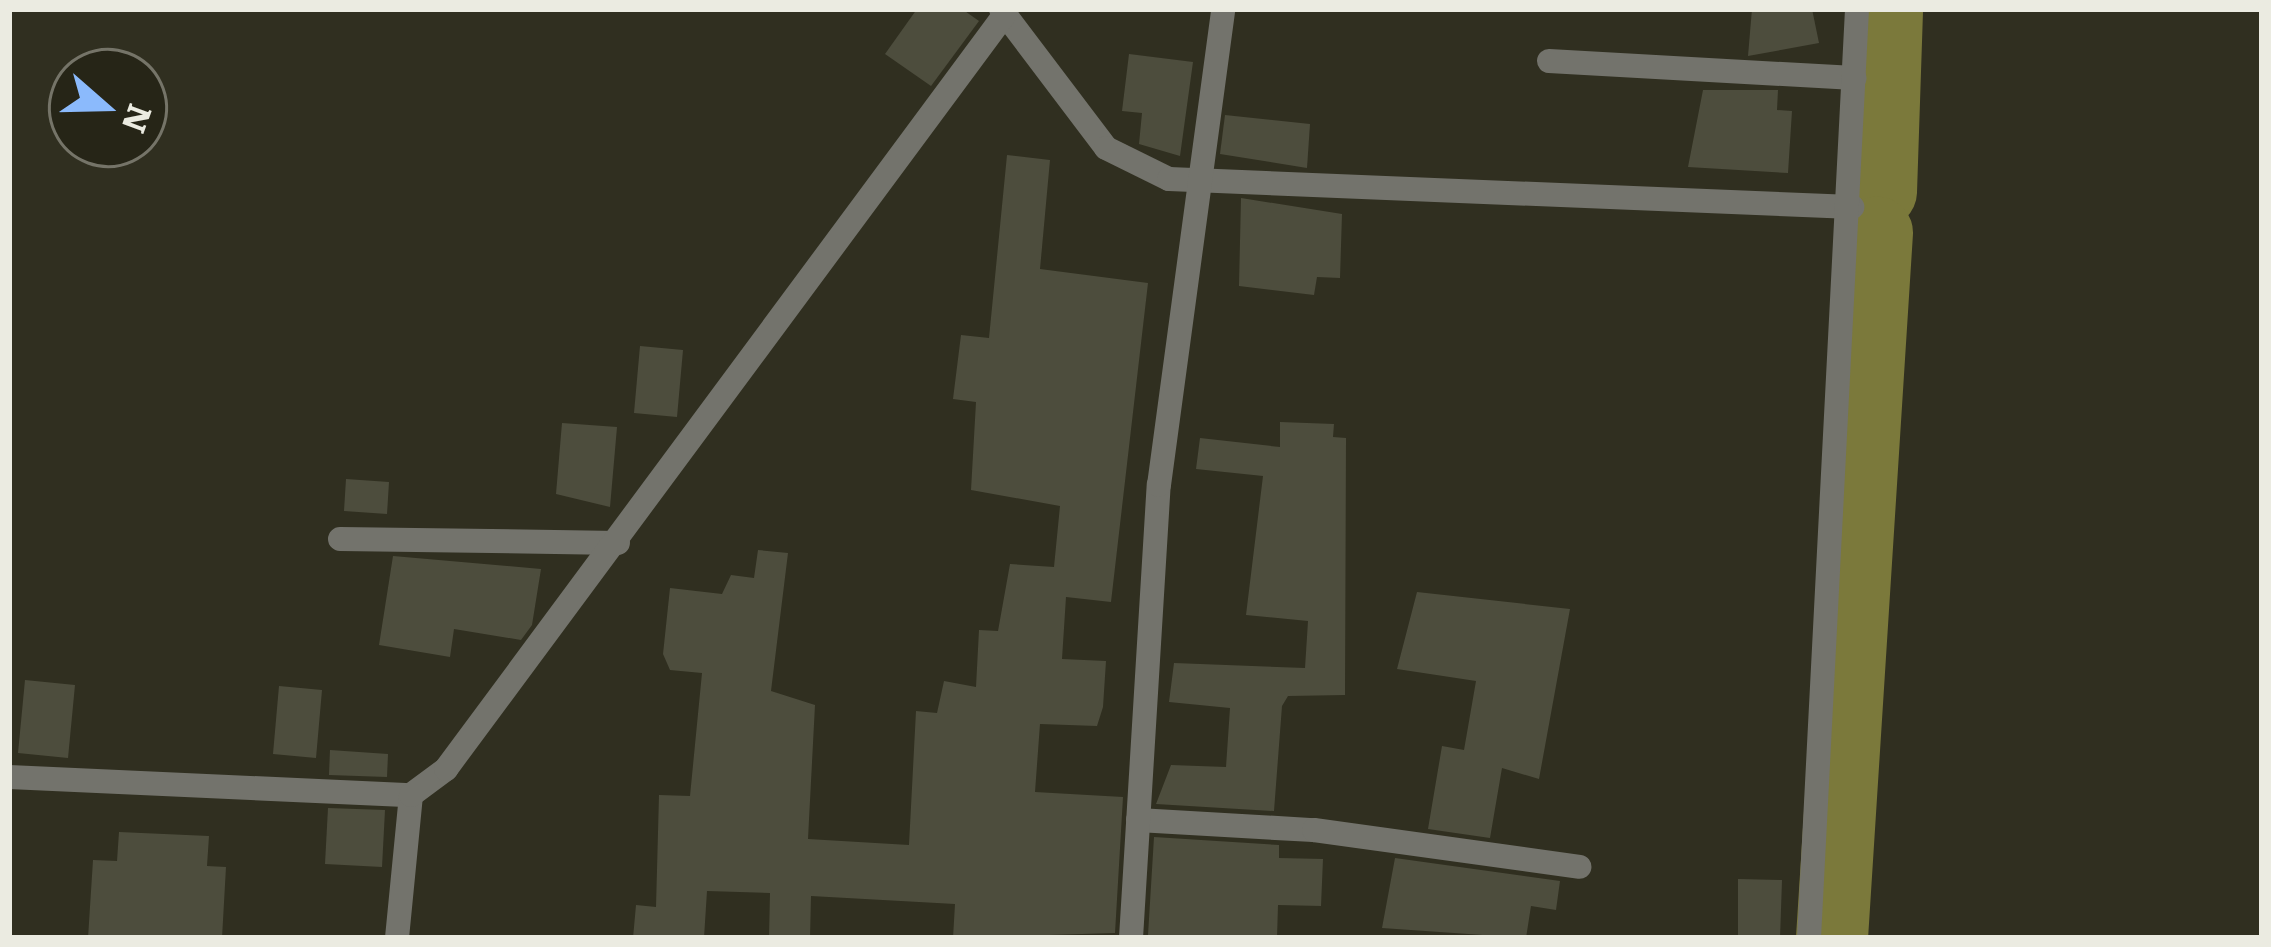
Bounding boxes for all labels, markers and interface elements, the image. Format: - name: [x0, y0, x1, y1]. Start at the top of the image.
- north arrow: [48, 48, 168, 168]
- text: N: [112, 98, 167, 141]

